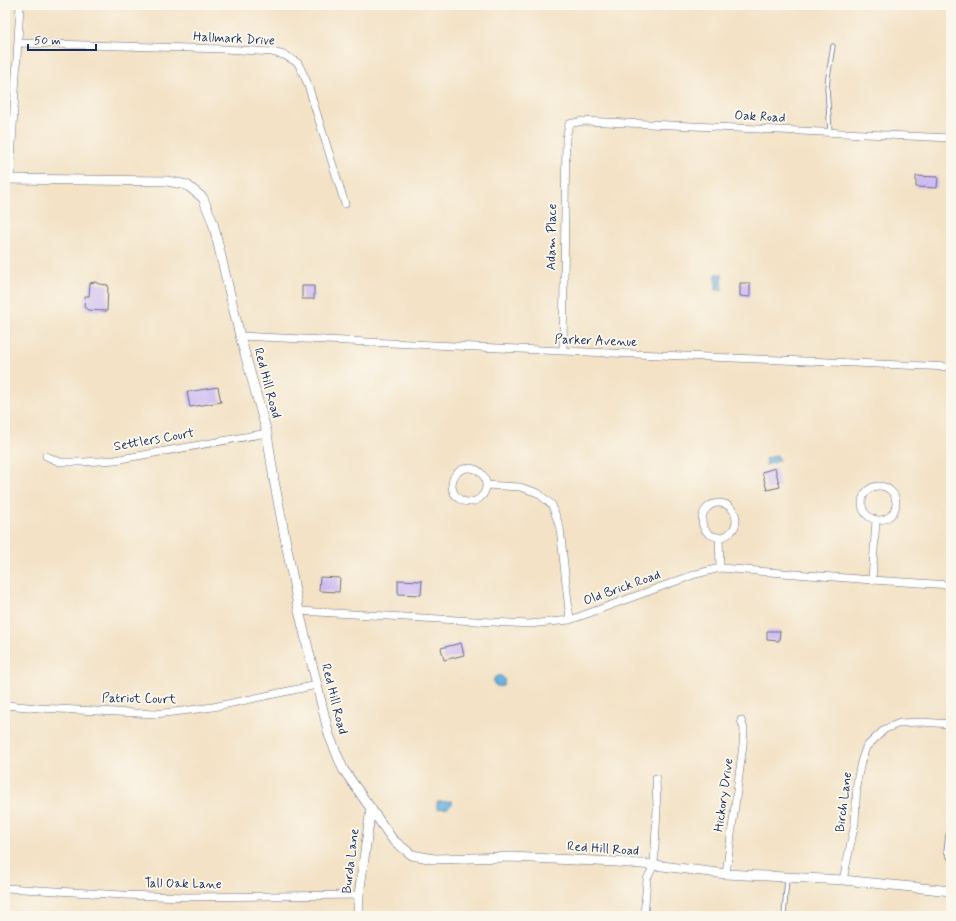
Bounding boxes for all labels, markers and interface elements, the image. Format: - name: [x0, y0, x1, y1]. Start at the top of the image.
- scale bar: [28, 26, 96, 52]
- street label: Hallmark Drive: [193, 28, 275, 50]
- text: 50 m: [34, 33, 61, 49]
- street label: Oak Road: [734, 107, 786, 127]
- street label: Adam Place: [543, 203, 561, 271]
- street label: Parker Avenue: [554, 331, 638, 351]
- street label: Red Hill Road: [249, 346, 285, 420]
- street label: Settlers Court: [112, 425, 196, 455]
- street label: Old Brick Road: [581, 566, 663, 610]
- street label: Red Hill Road: [317, 662, 351, 736]
- street label: Patriot Court: [102, 690, 177, 708]
- street label: Hickory Drive: [710, 757, 738, 833]
- street label: Birch Lane: [832, 771, 856, 833]
- street label: Burda Lane: [339, 827, 363, 895]
- street label: Red Hill Road: [566, 838, 640, 860]
- street label: Tall Oak Lane: [144, 875, 222, 893]

